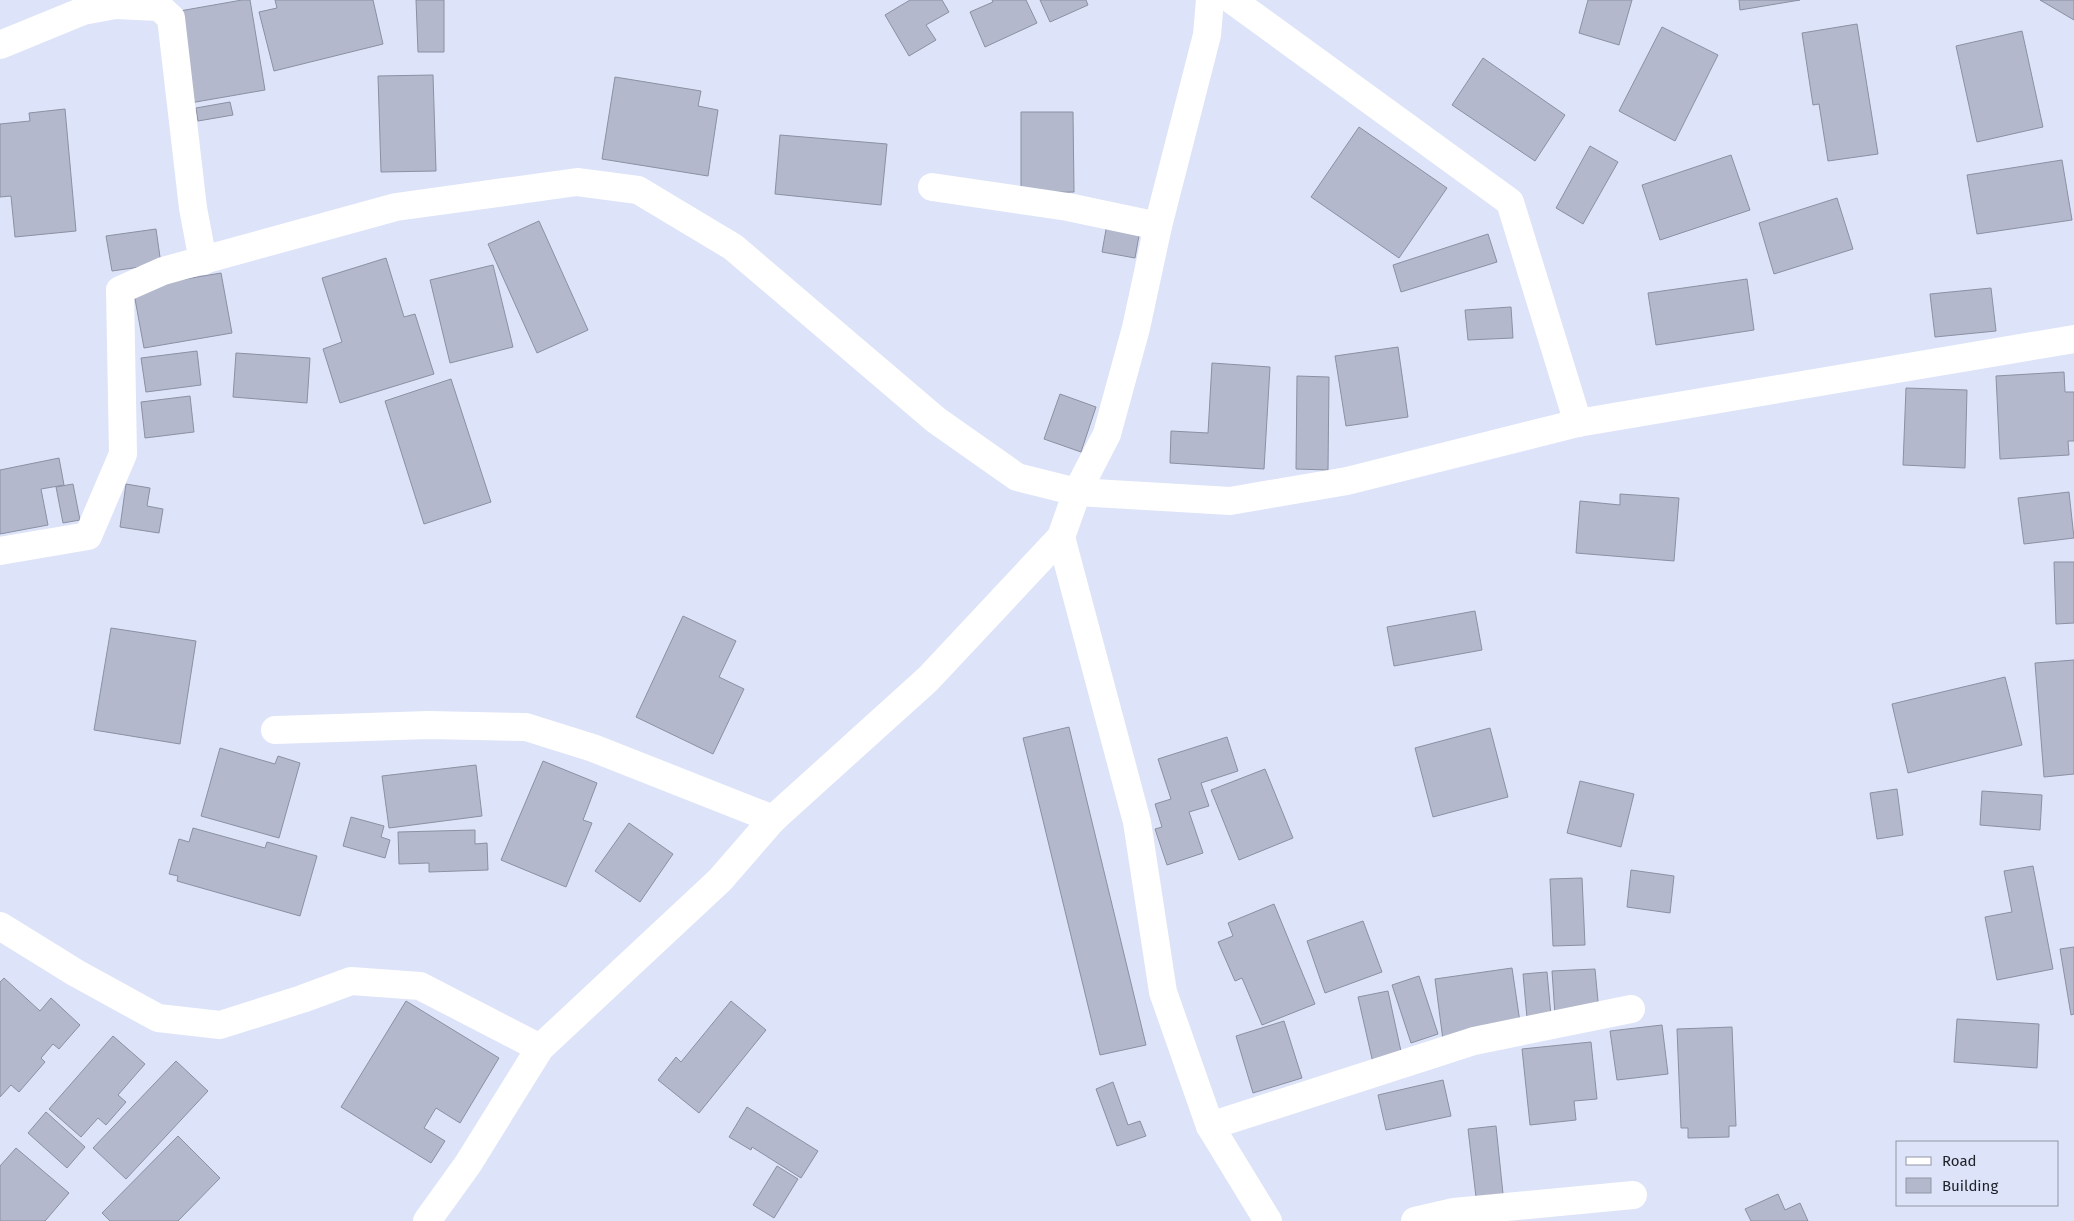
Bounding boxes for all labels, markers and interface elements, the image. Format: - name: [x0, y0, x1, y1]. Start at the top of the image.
- legend: [1896, 1141, 2059, 1206]
- text: Road: [1942, 1152, 1977, 1170]
- text: Building: [1942, 1177, 1998, 1195]

